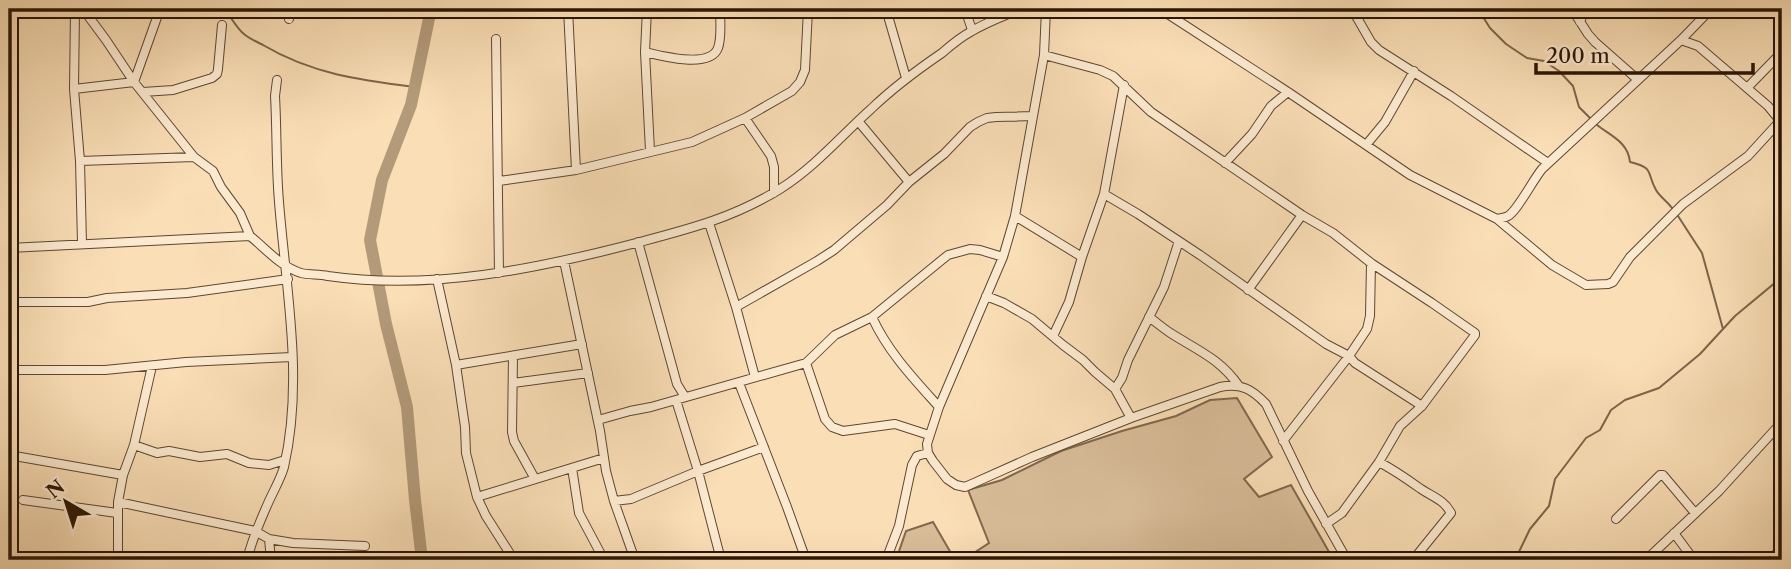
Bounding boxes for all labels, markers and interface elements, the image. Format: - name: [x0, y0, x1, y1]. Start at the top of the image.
- scale bar: [1536, 32, 1752, 76]
- text: 200 m: [1546, 43, 1610, 68]
- north arrow: [32, 468, 102, 538]
- text: N: [42, 475, 69, 503]

